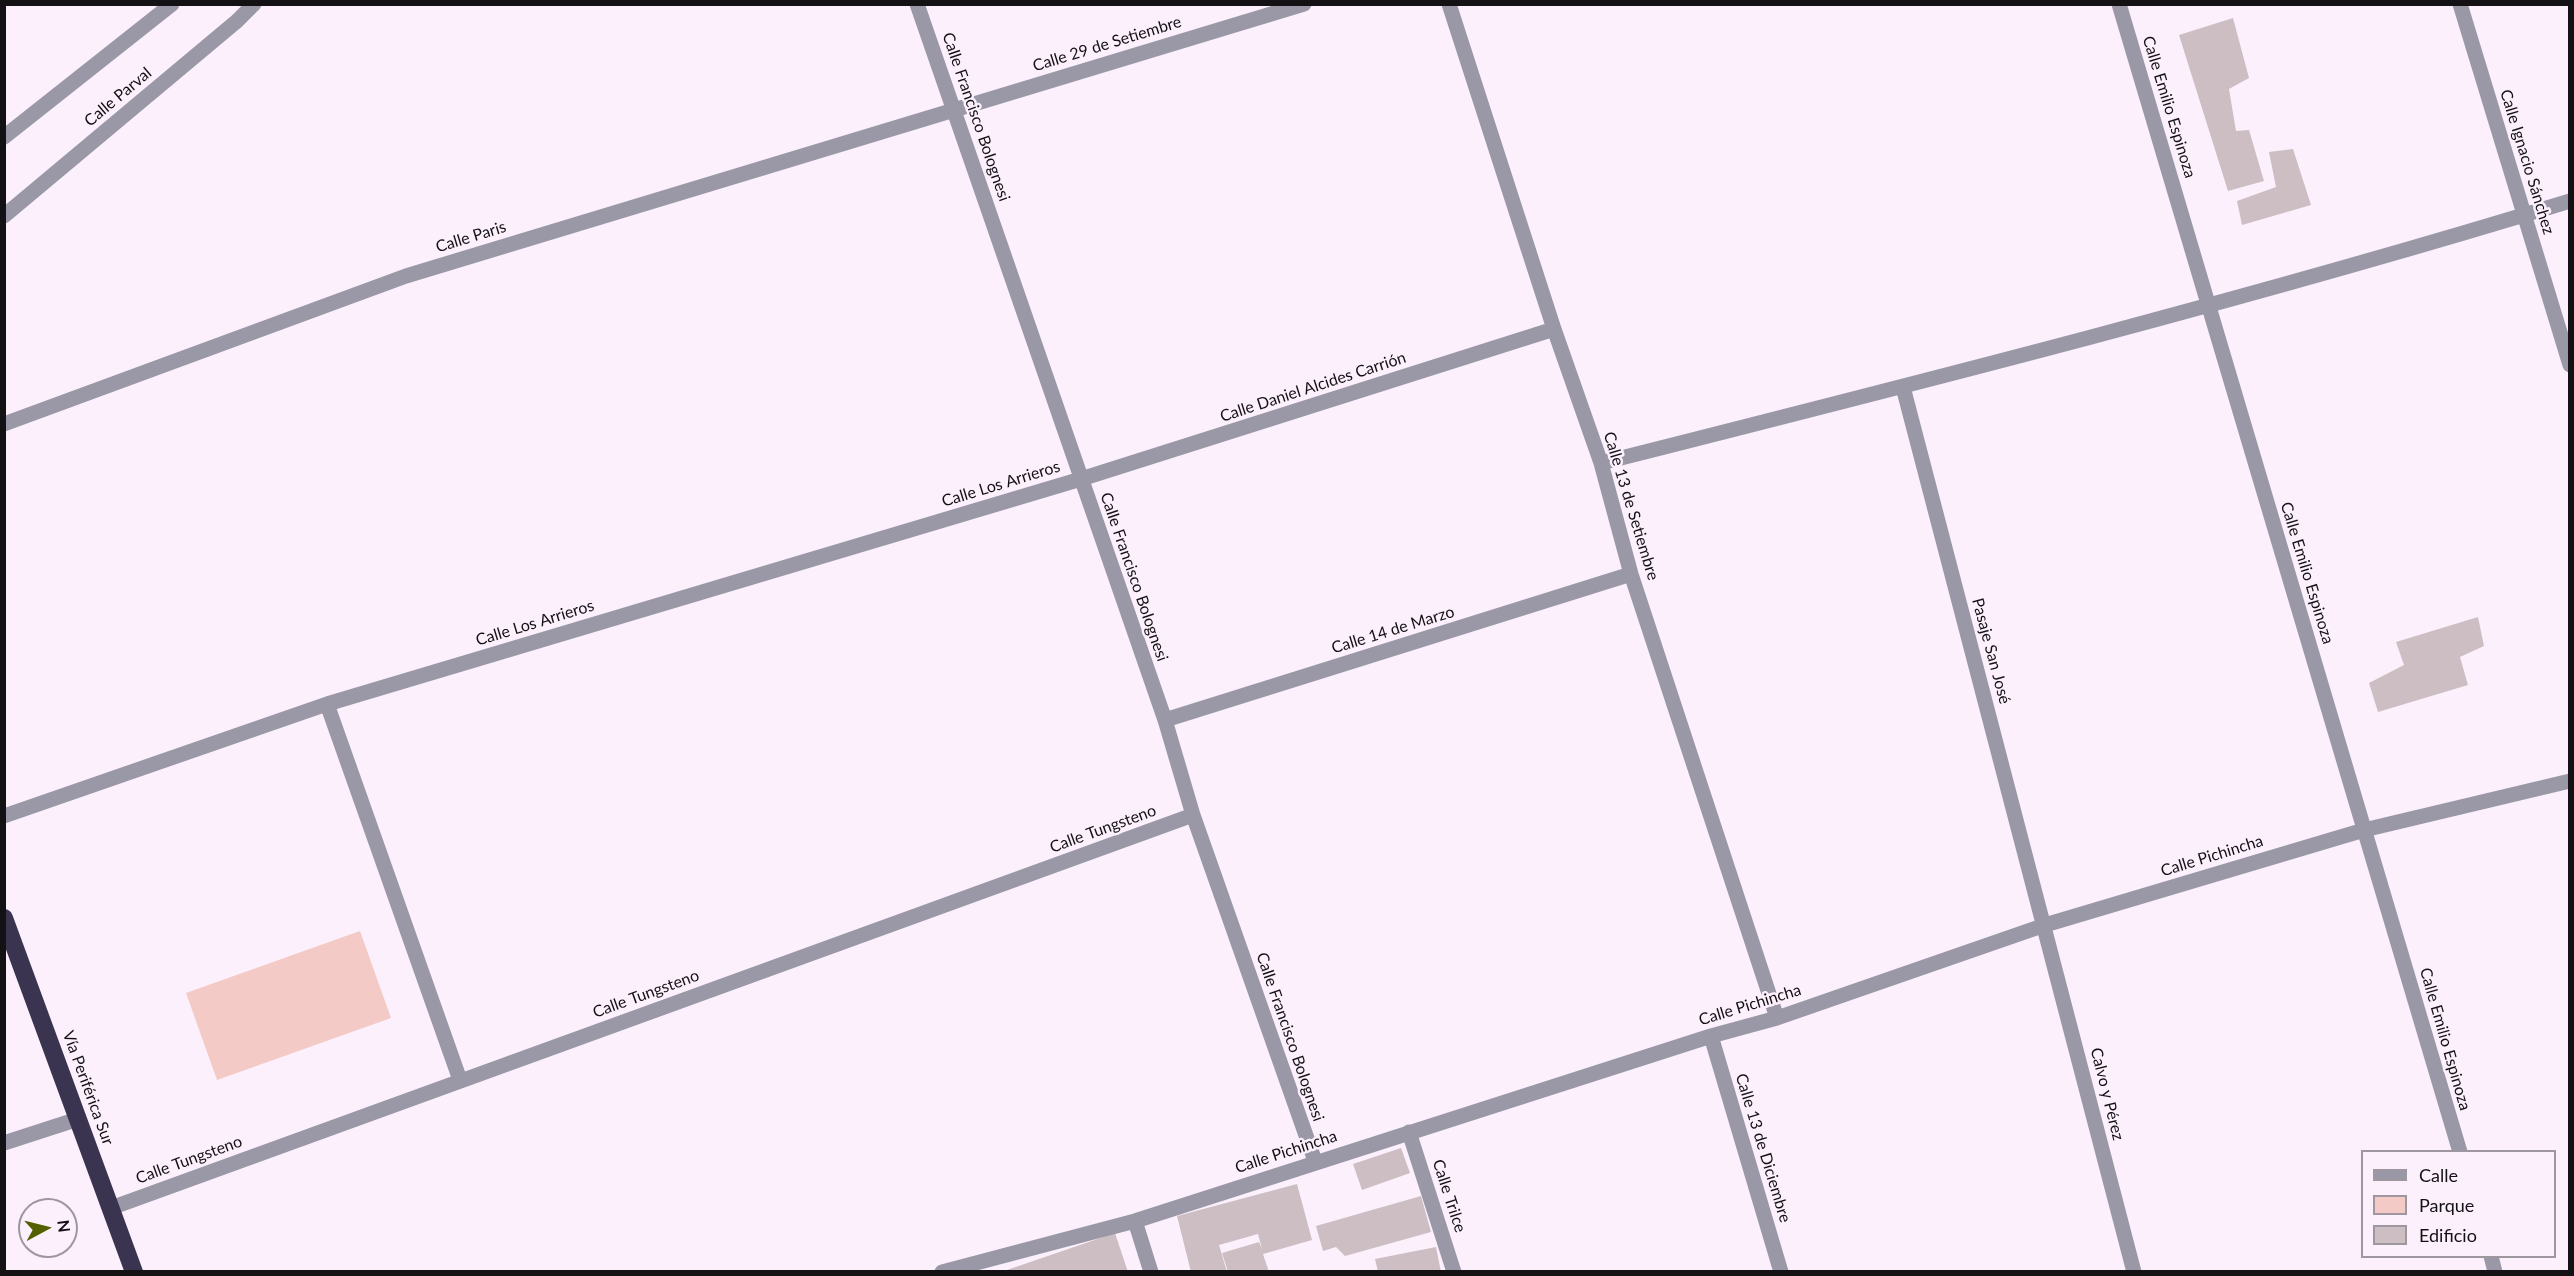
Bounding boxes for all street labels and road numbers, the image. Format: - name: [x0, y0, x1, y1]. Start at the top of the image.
- street label: Calle 29 de Setiembre: [1030, 12, 1184, 76]
- street label: Calle Francisco Bolognesi: [938, 30, 1014, 204]
- street label: Calle Emilio Espinoza: [2138, 34, 2200, 180]
- street label: Calle Parval: [81, 63, 155, 131]
- street label: Calle Ignacio Sánchez: [2496, 87, 2558, 237]
- street label: Calle Paris: [433, 217, 509, 257]
- street label: Calle Daniel Alcides Carrión: [1218, 348, 1408, 426]
- street label: Calle 13 de Setiembre: [1599, 429, 1663, 583]
- street label: Calle Los Arrieros: [940, 457, 1062, 511]
- street label: Calle Francisco Bolognesi: [1096, 490, 1172, 664]
- street label: Calle Emilio Espinoza: [2276, 500, 2338, 646]
- street label: Calle Los Arrieros: [474, 596, 596, 650]
- street label: Pasaje San José: [1968, 596, 2014, 706]
- street label: Calle 14 de Marzo: [1329, 602, 1457, 658]
- street label: Calle Tungsteno: [1047, 801, 1159, 857]
- street label: Calle Pichincha: [2159, 831, 2265, 881]
- street label: Calle Francisco Bolognesi: [1252, 950, 1328, 1124]
- street label: Calle Tungsteno: [590, 966, 702, 1022]
- street label: Calle Emilio Espinoza: [2415, 966, 2475, 1112]
- street label: Calle Pichincha: [1697, 980, 1803, 1030]
- street label: Vía Periférica Sur: [58, 1028, 118, 1148]
- street label: Calvo y Pérez: [2086, 1046, 2128, 1142]
- street label: Calle 13 de Diciembre: [1731, 1071, 1795, 1225]
- street label: Calle Pichincha: [1233, 1126, 1339, 1178]
- street label: Calle Tungsteno: [133, 1132, 245, 1188]
- street label: Calle Trilce: [1428, 1157, 1470, 1235]

